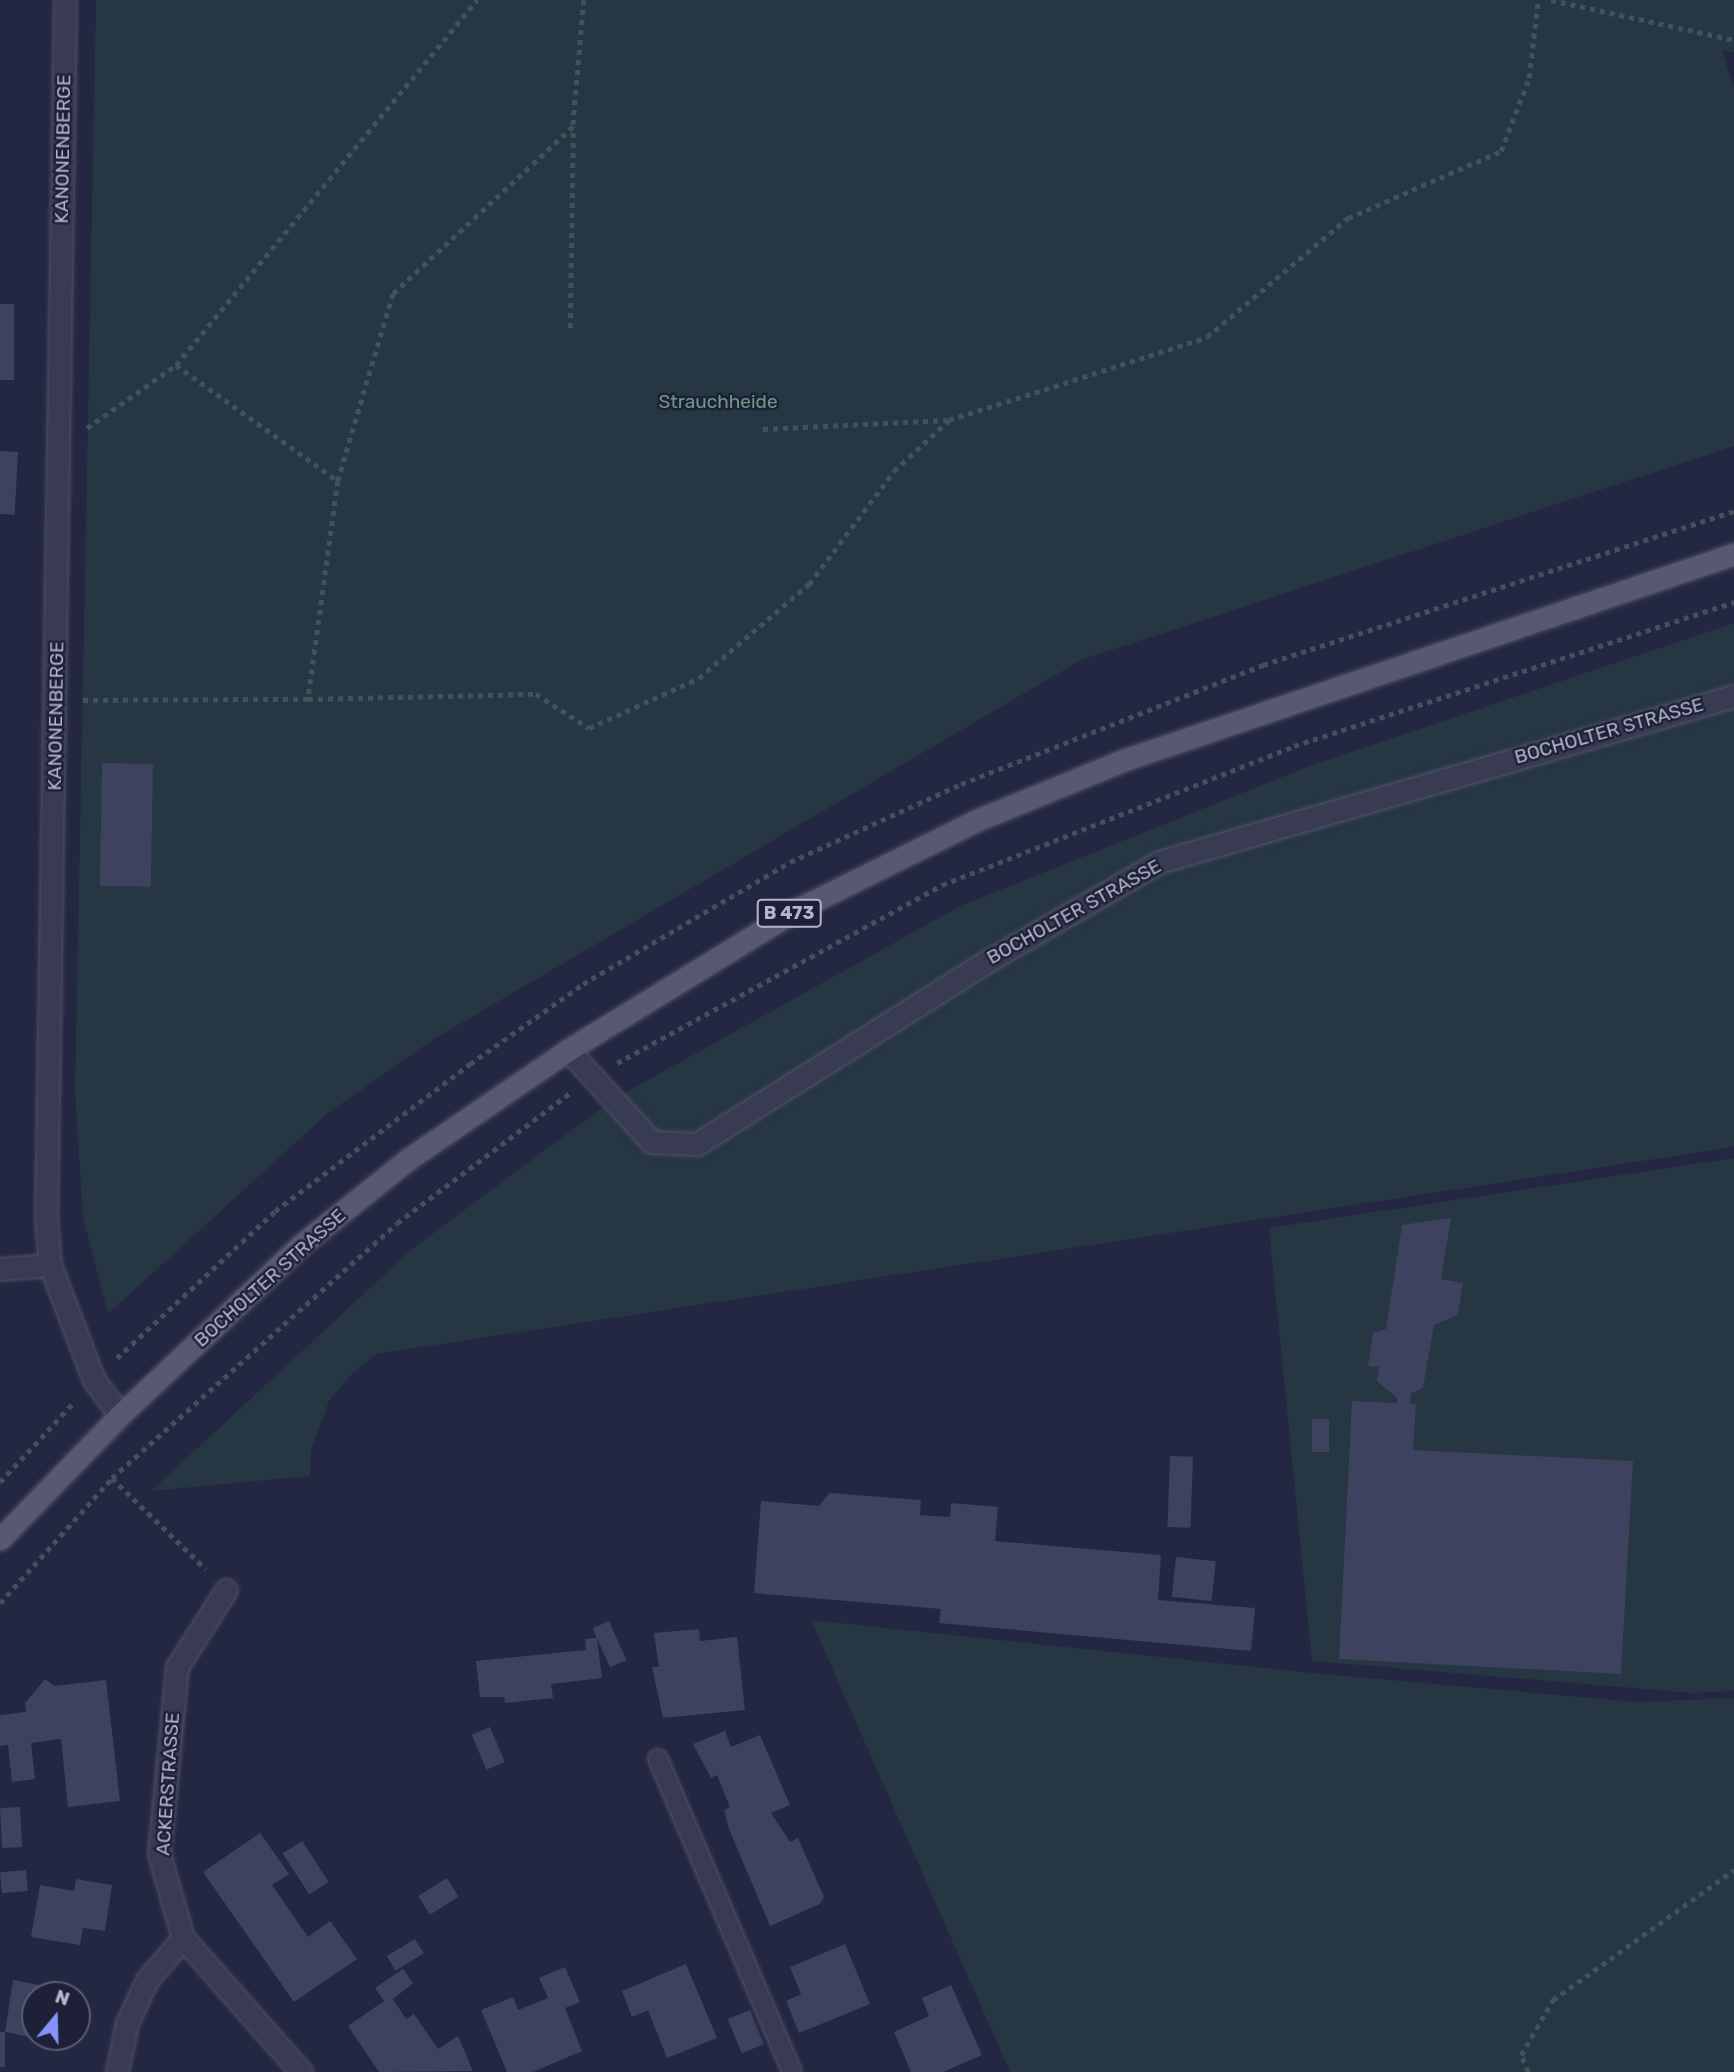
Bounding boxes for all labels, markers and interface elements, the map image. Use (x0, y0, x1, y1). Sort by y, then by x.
street label: KANONENBERGE (50, 74, 76, 224)
park label: Strauchheide (658, 391, 778, 413)
street label: KANONENBERGE (43, 641, 69, 791)
street label: BOCHOLTER STRASSE (1512, 693, 1706, 769)
street label: BOCHOLTER STRASSE (983, 855, 1165, 969)
road number: B 473 (756, 898, 822, 928)
street label: BOCHOLTER STRASSE (190, 1204, 350, 1352)
street label: ACKERSTRASSE (152, 1712, 184, 1856)
north arrow (21, 1981, 91, 2051)
text: N (52, 1984, 73, 2011)

